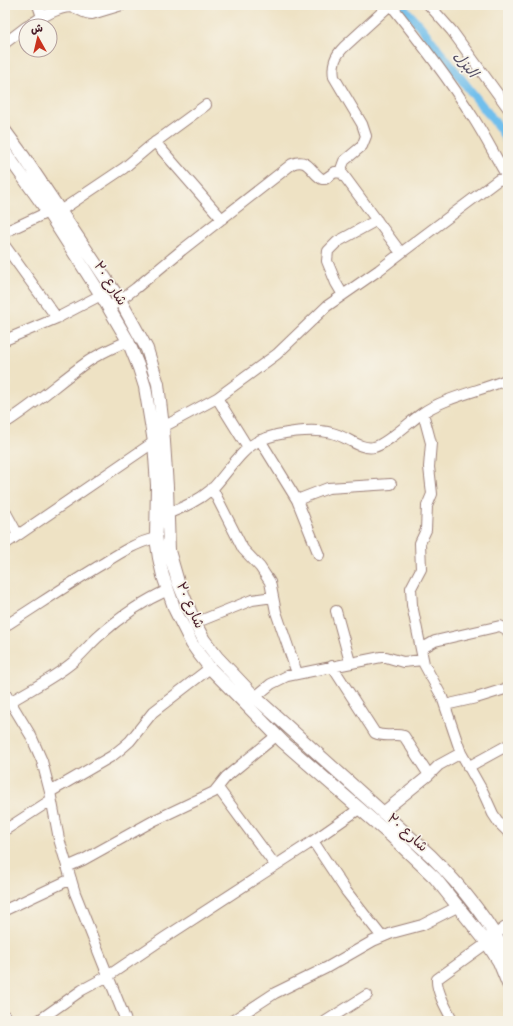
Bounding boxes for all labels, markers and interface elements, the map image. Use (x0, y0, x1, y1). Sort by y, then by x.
north arrow (18, 18, 58, 58)
text: ش (30, 20, 44, 37)
water label: البزل (449, 47, 484, 83)
street label: شارع ٣٠ (90, 257, 132, 309)
street label: شارع ٣٠ (172, 579, 209, 631)
street label: شارع ٣٠ (383, 809, 432, 856)

